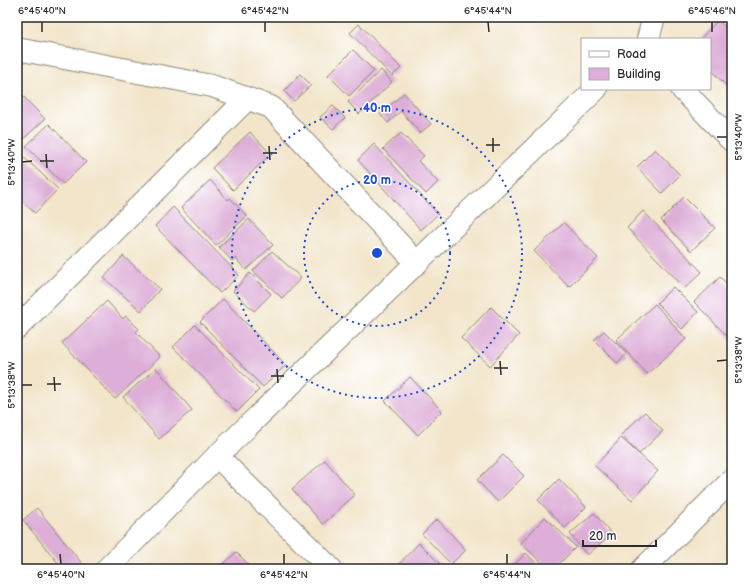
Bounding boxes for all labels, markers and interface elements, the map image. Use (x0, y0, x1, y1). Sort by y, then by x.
text: 6°45'40"N (18, 5, 66, 17)
text: 6°45'42"N (241, 5, 289, 17)
text: 6°45'44"N (464, 5, 512, 17)
text: 6°45'46"N (688, 5, 736, 17)
legend (581, 38, 711, 90)
text: Road (617, 47, 646, 62)
text: Building (617, 67, 661, 82)
text: 40 m (363, 101, 391, 116)
text: 5°13'40"W (733, 113, 745, 161)
text: 5°13'40"W (6, 138, 18, 186)
text: 20 m (363, 173, 391, 188)
centre of rings (370, 246, 384, 260)
text: 5°13'38"W (733, 336, 745, 384)
text: 5°13'38"W (6, 361, 18, 409)
scale bar (583, 522, 656, 548)
text: 20 m (589, 529, 616, 544)
text: 6°45'40"N (37, 569, 85, 581)
text: 6°45'42"N (260, 569, 308, 581)
text: 6°45'44"N (483, 569, 531, 581)

